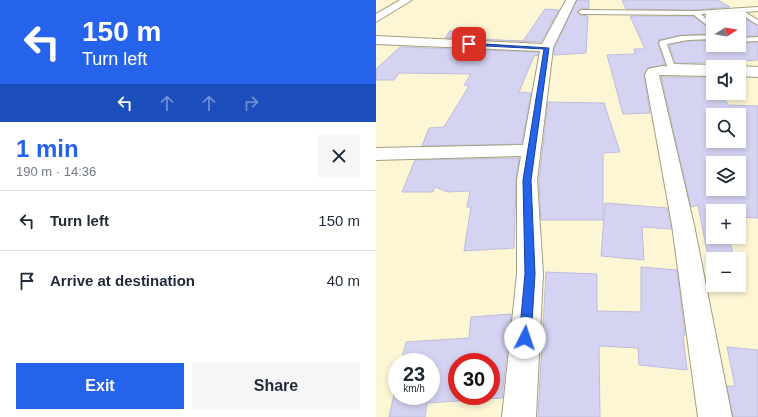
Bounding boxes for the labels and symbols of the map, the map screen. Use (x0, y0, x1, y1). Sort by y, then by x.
north arrow (706, 12, 746, 52)
pin (452, 27, 486, 61)
position arrow (504, 317, 546, 359)
speed limit sign: 30 (448, 353, 500, 405)

